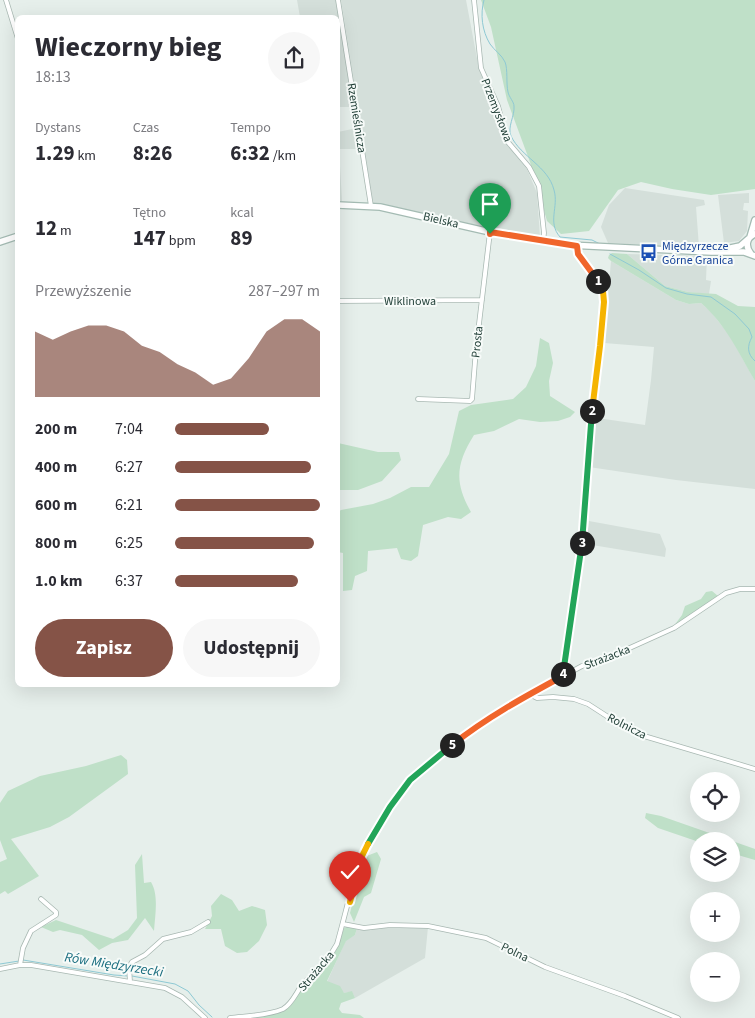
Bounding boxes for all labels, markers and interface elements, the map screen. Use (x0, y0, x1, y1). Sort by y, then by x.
text: Wieczorny bieg (35, 27, 222, 67)
button: share (268, 32, 320, 84)
text: 18:13 (35, 66, 71, 88)
street label: Przemysłowa (477, 76, 516, 145)
street label: Rzemieślnicza (343, 82, 370, 154)
text: Dystans (35, 118, 81, 138)
text: Czas (133, 118, 159, 138)
text: Tempo (230, 118, 271, 138)
text: 1.29 (35, 138, 75, 168)
text: 8:26 (133, 138, 172, 168)
text: 6:32 (230, 138, 270, 168)
text: km (75, 146, 96, 166)
text: /km (270, 146, 296, 166)
pin (469, 183, 511, 234)
icon: arrive (476, 190, 504, 218)
text: Tętno (133, 203, 166, 223)
text: kcal (230, 203, 254, 223)
street label: Bielska (421, 208, 460, 233)
text: 12 (35, 213, 57, 243)
text: m (57, 221, 72, 241)
text: 147 (133, 223, 166, 253)
text: 89 (230, 223, 253, 253)
text: bpm (166, 231, 196, 251)
place label: Międzyrzecze Górne Granica (662, 238, 733, 269)
bus stop icon: Międzyrzecze Górne Granica (638, 243, 658, 263)
pin: 1 (586, 268, 610, 294)
text: 1 (595, 271, 602, 291)
text: Przewyższenie (35, 280, 132, 302)
text: 287–297 m (248, 280, 320, 302)
street label: Wiklinowa (384, 293, 436, 310)
street label: Prosta (467, 325, 488, 359)
pin: 2 (580, 398, 604, 424)
text: 2 (589, 401, 596, 421)
text: 200 m (35, 418, 77, 440)
text: 7:04 (115, 418, 143, 440)
text: 400 m (35, 456, 77, 478)
text: 6:27 (115, 456, 143, 478)
text: 600 m (35, 494, 77, 516)
text: 6:21 (115, 494, 143, 516)
pin: 3 (570, 530, 594, 556)
text: 800 m (35, 532, 77, 554)
text: 6:25 (115, 532, 143, 554)
text: 3 (579, 533, 586, 553)
text: 1.0 km (35, 570, 82, 592)
text: 6:37 (115, 570, 143, 592)
button: Zapisz (35, 619, 173, 677)
button: Udostępnij (183, 619, 320, 677)
street label: Strażacka (582, 641, 633, 674)
pin: 4 (550, 662, 576, 686)
text: 4 (560, 664, 567, 684)
street label: Rolnicza (604, 709, 649, 744)
pin: 5 (440, 732, 464, 758)
text: 5 (449, 735, 456, 755)
map controls (690, 772, 740, 1002)
button: locate (690, 772, 740, 822)
button: layers (690, 832, 740, 882)
pin (329, 851, 371, 902)
icon: check (336, 858, 364, 886)
button: + (690, 892, 740, 942)
street label: Polna (498, 939, 531, 966)
water label: Rów Międzyrzecki (63, 947, 165, 983)
street label: Strażacka (294, 947, 338, 995)
button: − (690, 952, 740, 1002)

